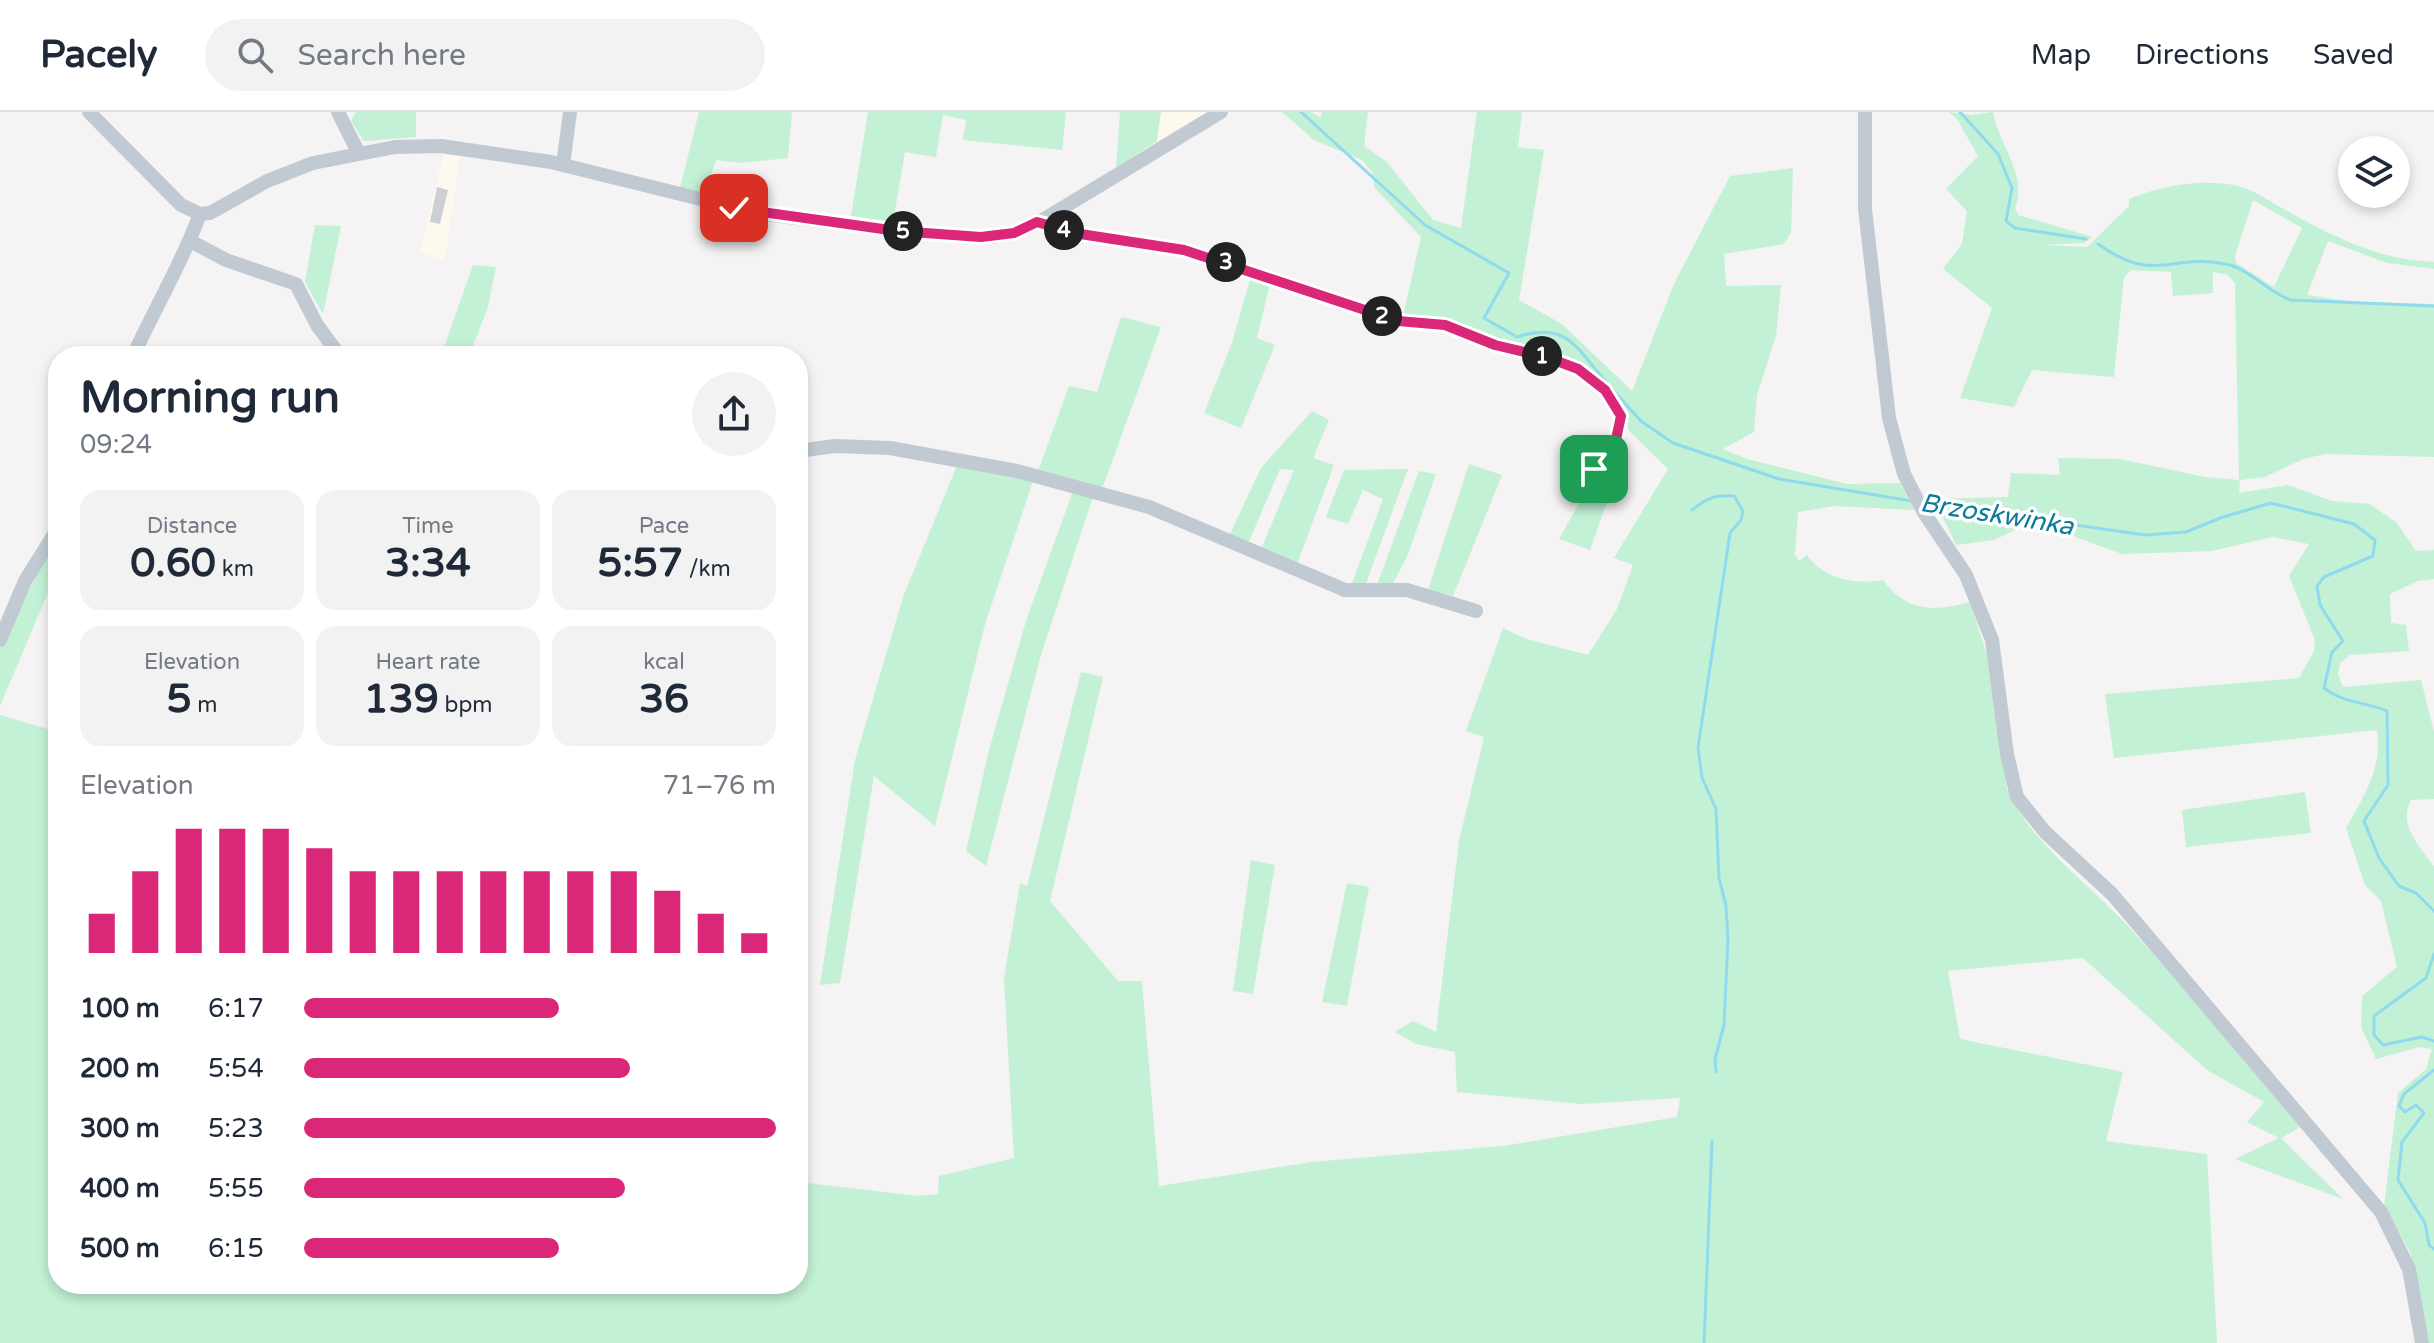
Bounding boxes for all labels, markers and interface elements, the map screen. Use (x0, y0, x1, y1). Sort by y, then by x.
search box (205, 19, 765, 91)
text: Pacely (40, 32, 157, 78)
icon: search (233, 33, 277, 77)
text: Search here (297, 37, 466, 74)
text: Map (2031, 38, 2091, 72)
text: Directions (2135, 38, 2269, 72)
text: Saved (2313, 38, 2394, 72)
map controls (2338, 136, 2410, 208)
button: layers (2338, 136, 2410, 208)
pin (700, 174, 768, 242)
icon: check (712, 186, 756, 230)
pin: 4 (1044, 210, 1084, 250)
pin: 5 (883, 211, 923, 251)
text: 4 (1057, 217, 1071, 243)
text: 5 (896, 218, 910, 244)
pin: 3 (1206, 242, 1246, 282)
text: 3 (1219, 249, 1233, 275)
pin: 2 (1362, 296, 1402, 336)
text: 2 (1375, 303, 1389, 329)
pin: 1 (1522, 336, 1562, 376)
text: 1 (1535, 343, 1549, 369)
text: Morning run (80, 372, 340, 425)
button: share (692, 372, 776, 456)
text: 09:24 (80, 429, 152, 460)
pin (1560, 435, 1628, 503)
icon: arrive (1572, 447, 1616, 491)
water label: Brzoskwinka (1918, 487, 2077, 542)
text: Distance (147, 513, 237, 539)
text: Time (402, 513, 454, 539)
text: Pace (639, 513, 689, 539)
text: 0.60 (130, 539, 216, 587)
text: 3:34 (385, 539, 471, 587)
text: 5:57 (597, 539, 683, 587)
text: km (216, 556, 254, 582)
text: /km (683, 556, 731, 582)
text: Elevation (144, 649, 240, 675)
text: Heart rate (376, 649, 480, 675)
text: kcal (643, 649, 685, 675)
text: 5 (166, 675, 192, 723)
text: 139 (363, 675, 439, 723)
text: 36 (639, 675, 689, 723)
text: m (192, 692, 218, 718)
text: bpm (439, 692, 493, 718)
text: Elevation (80, 770, 194, 801)
text: 71–76 m (663, 770, 776, 801)
text: 100 m (80, 993, 160, 1024)
text: 6:17 (208, 993, 264, 1024)
text: 200 m (80, 1053, 160, 1084)
text: 5:54 (208, 1053, 264, 1084)
text: 300 m (80, 1113, 160, 1144)
text: 5:23 (208, 1113, 264, 1144)
text: 400 m (80, 1173, 160, 1204)
text: 5:55 (208, 1173, 264, 1204)
text: 500 m (80, 1233, 160, 1264)
text: 6:15 (208, 1233, 264, 1264)

